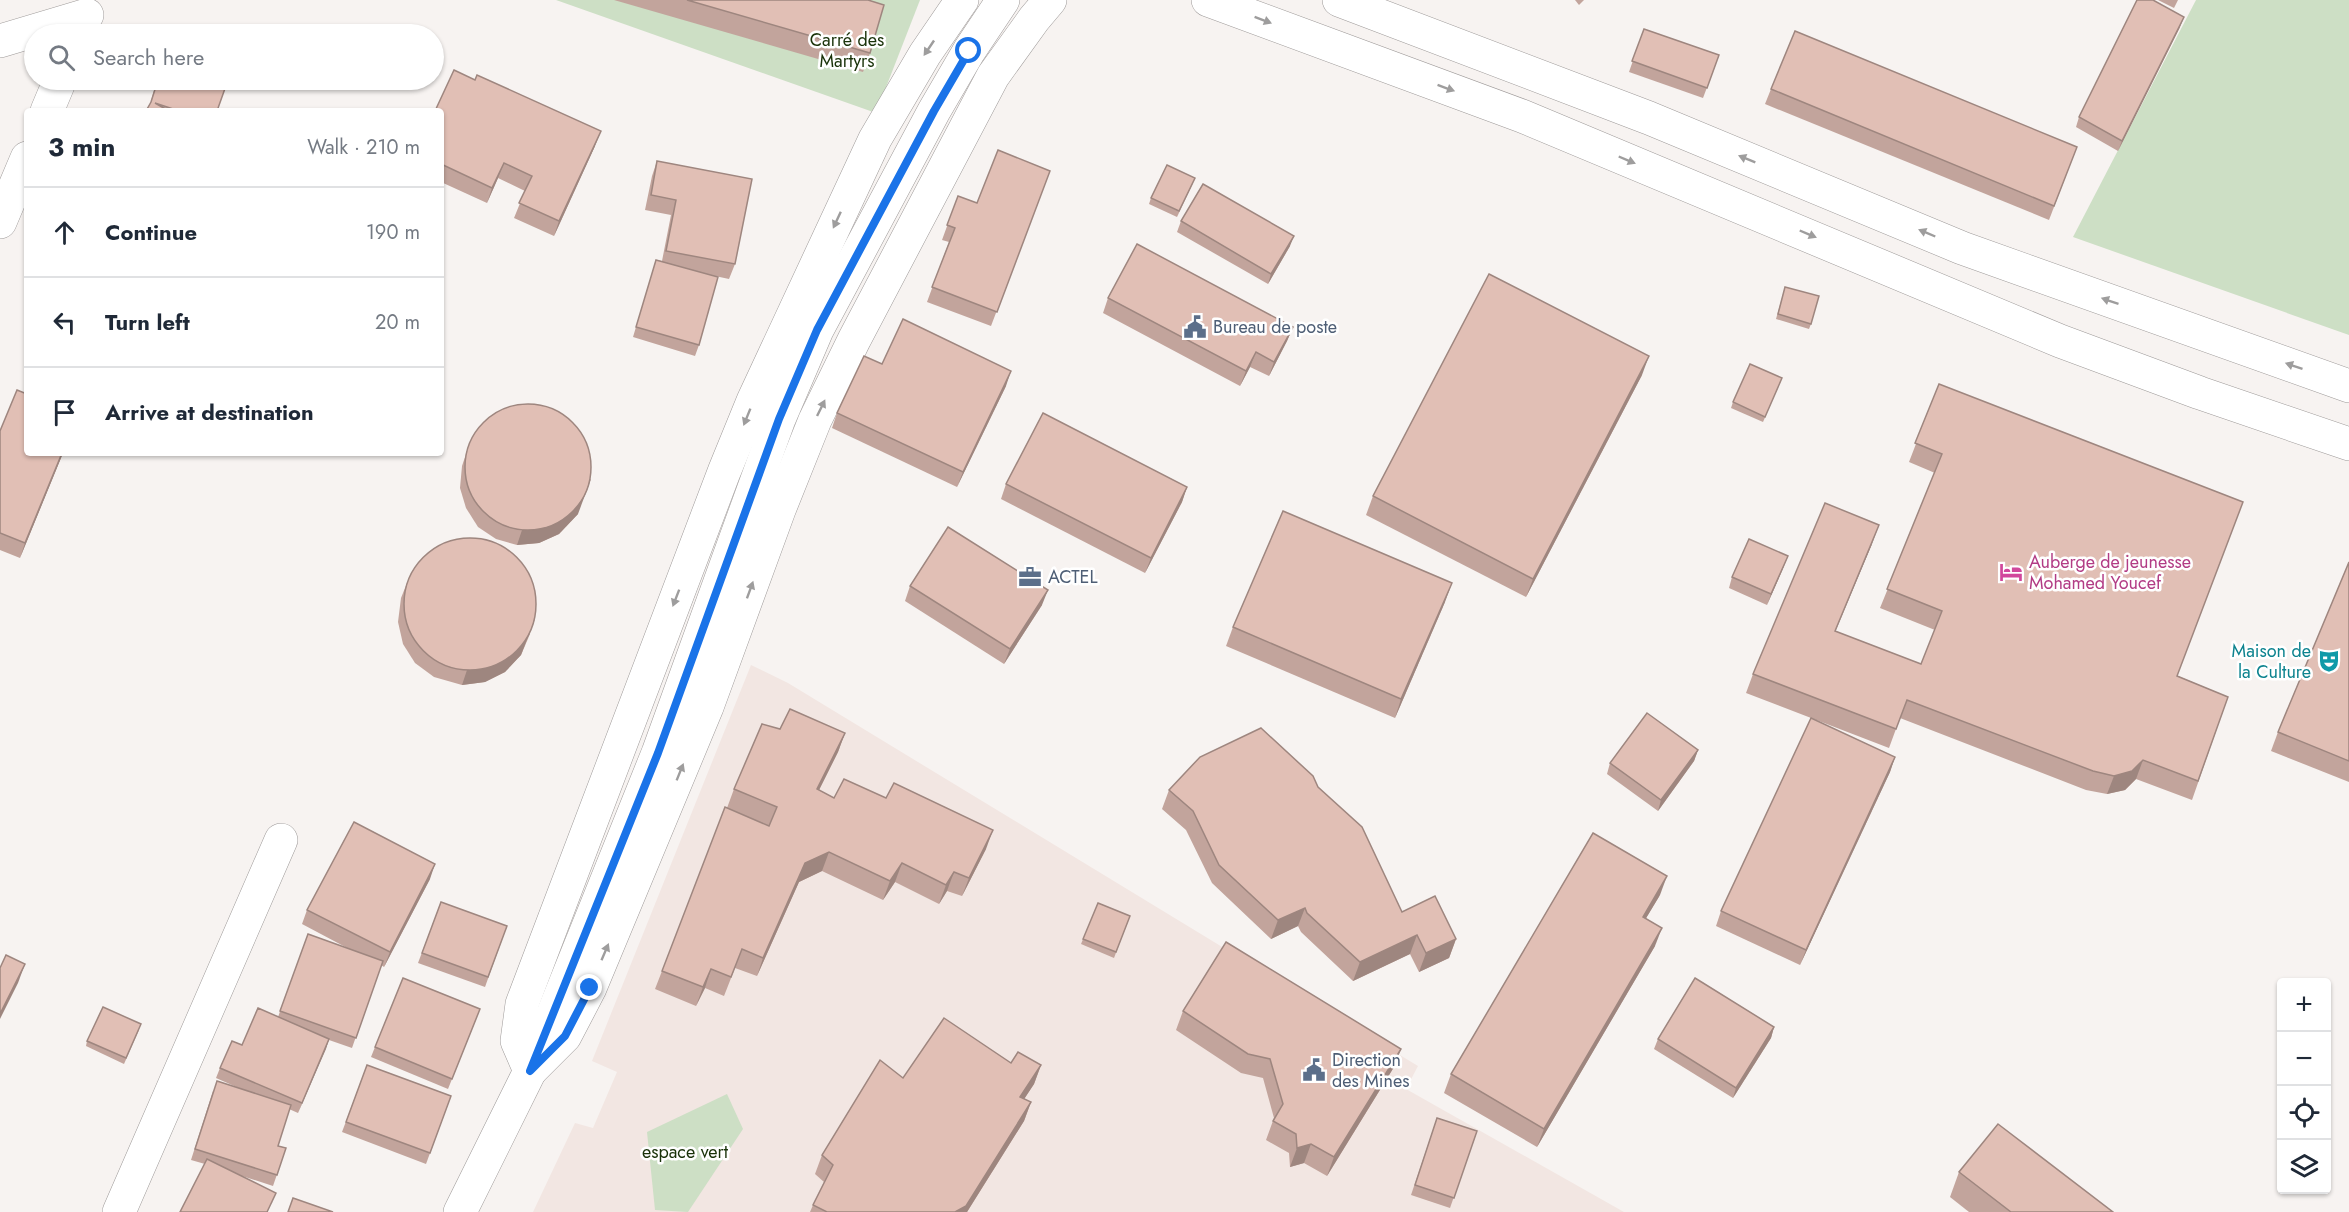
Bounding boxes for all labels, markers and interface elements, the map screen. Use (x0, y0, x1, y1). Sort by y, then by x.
one-way arrow (1255, 15, 1273, 25)
search box (24, 24, 444, 90)
park label: Carré des Martyrs (810, 27, 884, 74)
route start (955, 37, 981, 63)
one-way arrow (923, 40, 935, 56)
icon: search (45, 41, 78, 74)
text: Search here (93, 41, 204, 73)
one-way arrow (1437, 83, 1455, 93)
text: 3 min (48, 128, 115, 166)
text: Walk · 210 m (307, 133, 420, 162)
one-way arrow (1738, 154, 1756, 163)
one-way arrow (1619, 155, 1636, 164)
one-way arrow (833, 212, 842, 229)
icon: ahead (48, 216, 81, 249)
text: Continue (105, 216, 197, 248)
text: 190 m (366, 218, 420, 247)
one-way arrow (1918, 228, 1936, 238)
one-way arrow (1799, 229, 1817, 239)
one-way arrow (2101, 296, 2119, 306)
icon: left (48, 306, 81, 339)
text: Turn left (105, 306, 190, 338)
text: 20 m (375, 308, 420, 337)
public building icon: Bureau de poste (1182, 314, 1208, 340)
place label: Bureau de poste (1213, 314, 1337, 340)
one-way arrow (2285, 361, 2303, 371)
icon: arrive (48, 396, 81, 429)
text: Arrive at destination (105, 396, 314, 428)
one-way arrow (817, 400, 826, 417)
one-way arrow (742, 408, 752, 426)
place label: Auberge de jeunesse Mohamed Youcef (2029, 549, 2191, 596)
hotel icon: Auberge de jeunesse Mohamed Youcef (1998, 559, 2024, 585)
office icon: ACTEL (1017, 564, 1043, 590)
place label: ACTEL (1048, 564, 1098, 590)
one-way arrow (745, 580, 755, 598)
one-way arrow (671, 589, 680, 607)
place label: Maison de la Culture (2232, 638, 2311, 685)
theatre icon: Maison de la Culture (2316, 648, 2342, 674)
one-way arrow (675, 762, 685, 780)
one-way arrow (601, 943, 610, 960)
route end (576, 974, 602, 1000)
map controls (2277, 978, 2331, 1194)
button: + (2277, 978, 2331, 1032)
button: − (2277, 1032, 2331, 1086)
place label: Direction des Mines (1332, 1047, 1409, 1094)
public building icon: Direction des Mines (1301, 1057, 1327, 1083)
button: locate (2277, 1086, 2331, 1140)
park label: espace vert (642, 1139, 729, 1165)
button: layers (2277, 1140, 2331, 1194)

